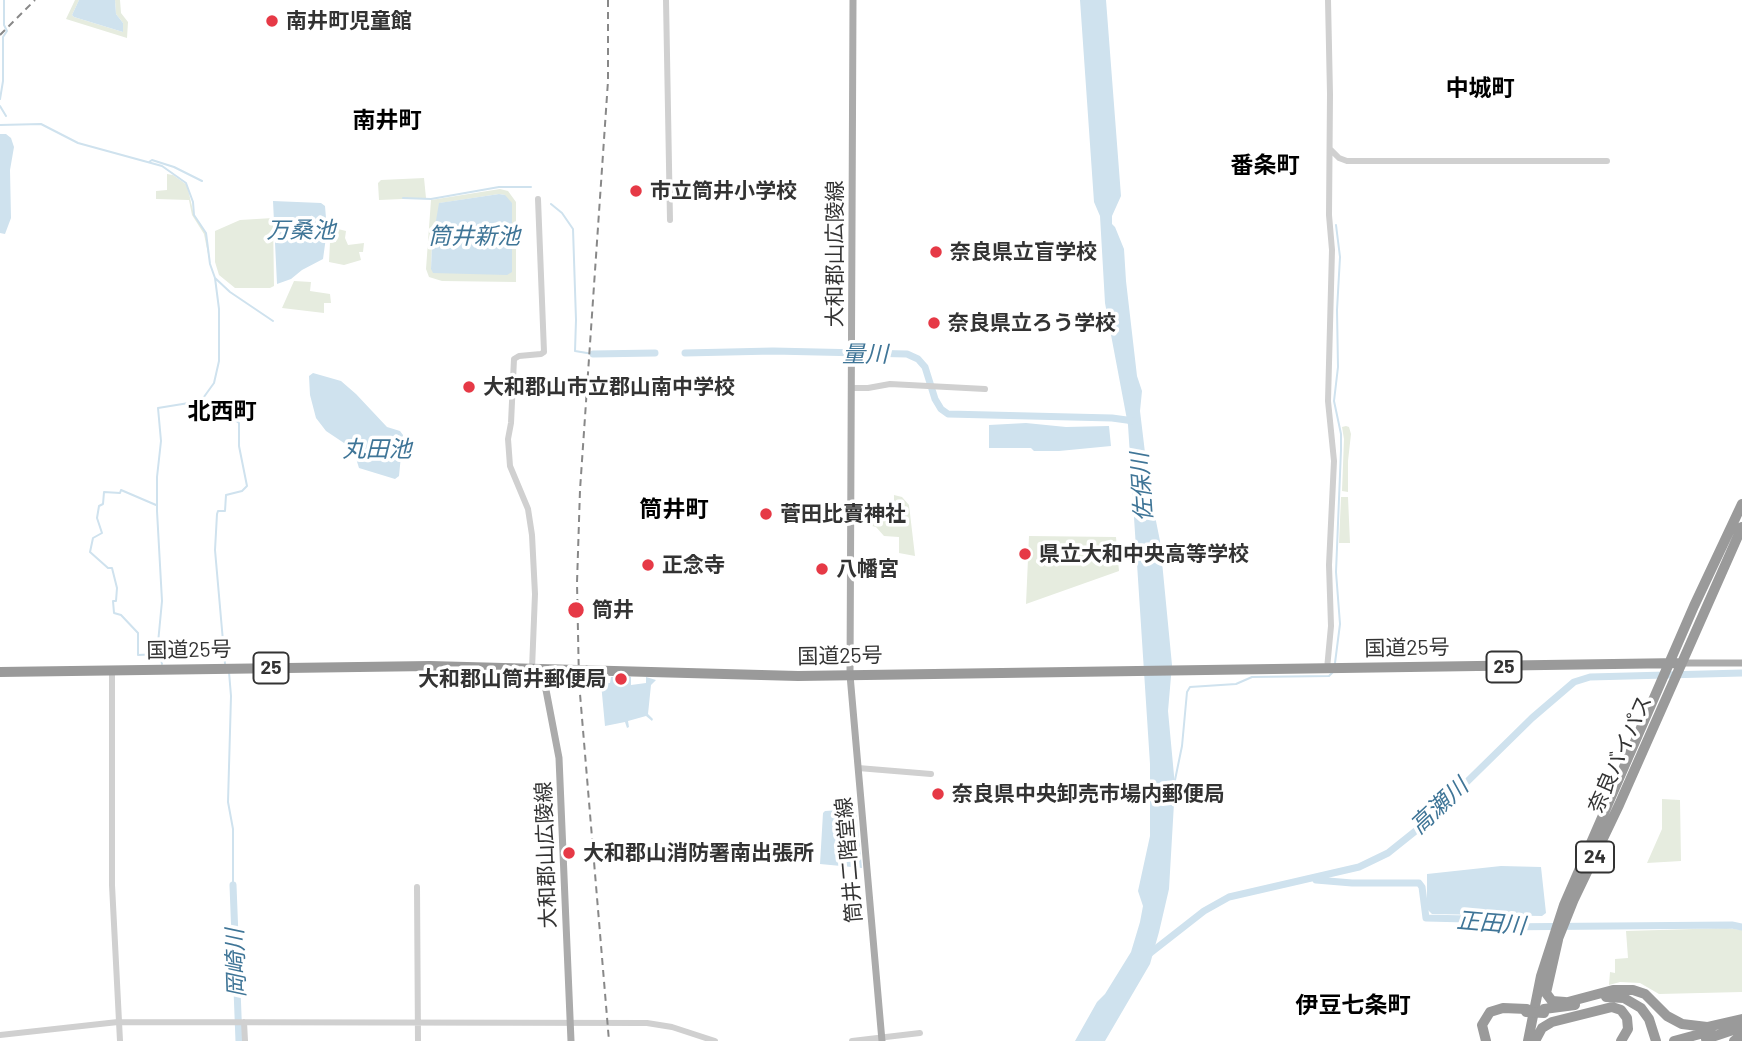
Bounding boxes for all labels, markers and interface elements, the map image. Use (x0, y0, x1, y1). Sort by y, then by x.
place label: 南井町児童館 (286, 8, 412, 34)
marker: 南井町児童館 (264, 13, 280, 29)
district label: 中城町 (1446, 74, 1514, 102)
district label: 南井町 (353, 106, 421, 134)
district label: 番条町 (1231, 151, 1299, 179)
place label: 市立筒井小学校 (650, 178, 797, 204)
street label: 大和郡山広陵線 (822, 181, 848, 327)
marker: 市立筒井小学校 (628, 183, 644, 199)
water label: 万桑池 (267, 216, 335, 244)
water label: 筒井新池 (428, 222, 520, 250)
place label: 奈良県立盲学校 (950, 239, 1097, 265)
marker: 奈良県立盲学校 (928, 244, 944, 260)
place label: 奈良県立ろう学校 (948, 310, 1116, 336)
marker: 奈良県立ろう学校 (926, 315, 942, 331)
water label: 量川 (842, 340, 888, 368)
place label: 大和郡山市立郡山南中学校 (483, 374, 735, 400)
marker: 大和郡山市立郡山南中学校 (461, 379, 477, 395)
district label: 北西町 (188, 397, 256, 425)
water label: 丸田池 (343, 435, 411, 463)
water label: 佐保川 (1126, 452, 1158, 522)
district label: 筒井町 (640, 495, 708, 523)
place label: 菅田比賣神社 (780, 501, 906, 527)
marker: 菅田比賣神社 (758, 506, 774, 522)
place label: 県立大和中央高等学校 (1039, 541, 1249, 567)
marker: 県立大和中央高等学校 (1017, 546, 1033, 562)
place label: 正念寺 (662, 552, 725, 578)
place label: 八幡宮 (836, 556, 899, 582)
marker: 正念寺 (640, 557, 656, 573)
marker: 八幡宮 (814, 561, 830, 577)
place label: 筒井 (592, 597, 634, 623)
marker: 筒井 (566, 600, 586, 620)
street label: 国道25号 (1364, 635, 1450, 661)
street label: 国道25号 (146, 637, 232, 663)
street label: 国道25号 (797, 643, 883, 669)
road number: 25 (254, 652, 288, 684)
road number: 25 (1486, 652, 1522, 682)
place label: 大和郡山筒井郵便局 (418, 666, 607, 692)
marker: 大和郡山筒井郵便局 (613, 671, 629, 687)
street label: 奈良バイパス (1583, 691, 1657, 817)
water label: 高瀬川 (1404, 772, 1474, 840)
street label: 大和郡山広陵線 (531, 781, 561, 929)
place label: 奈良県中央卸売市場内郵便局 (952, 781, 1225, 807)
marker: 奈良県中央卸売市場内郵便局 (930, 786, 946, 802)
street label: 筒井二階堂線 (831, 796, 867, 924)
place label: 大和郡山消防署南出張所 (583, 840, 814, 866)
road number: 24 (1576, 842, 1614, 872)
marker: 大和郡山消防署南出張所 (561, 845, 577, 861)
water label: 正田川 (1455, 906, 1527, 940)
water label: 岡崎川 (221, 928, 251, 998)
district label: 伊豆七条町 (1296, 991, 1410, 1019)

